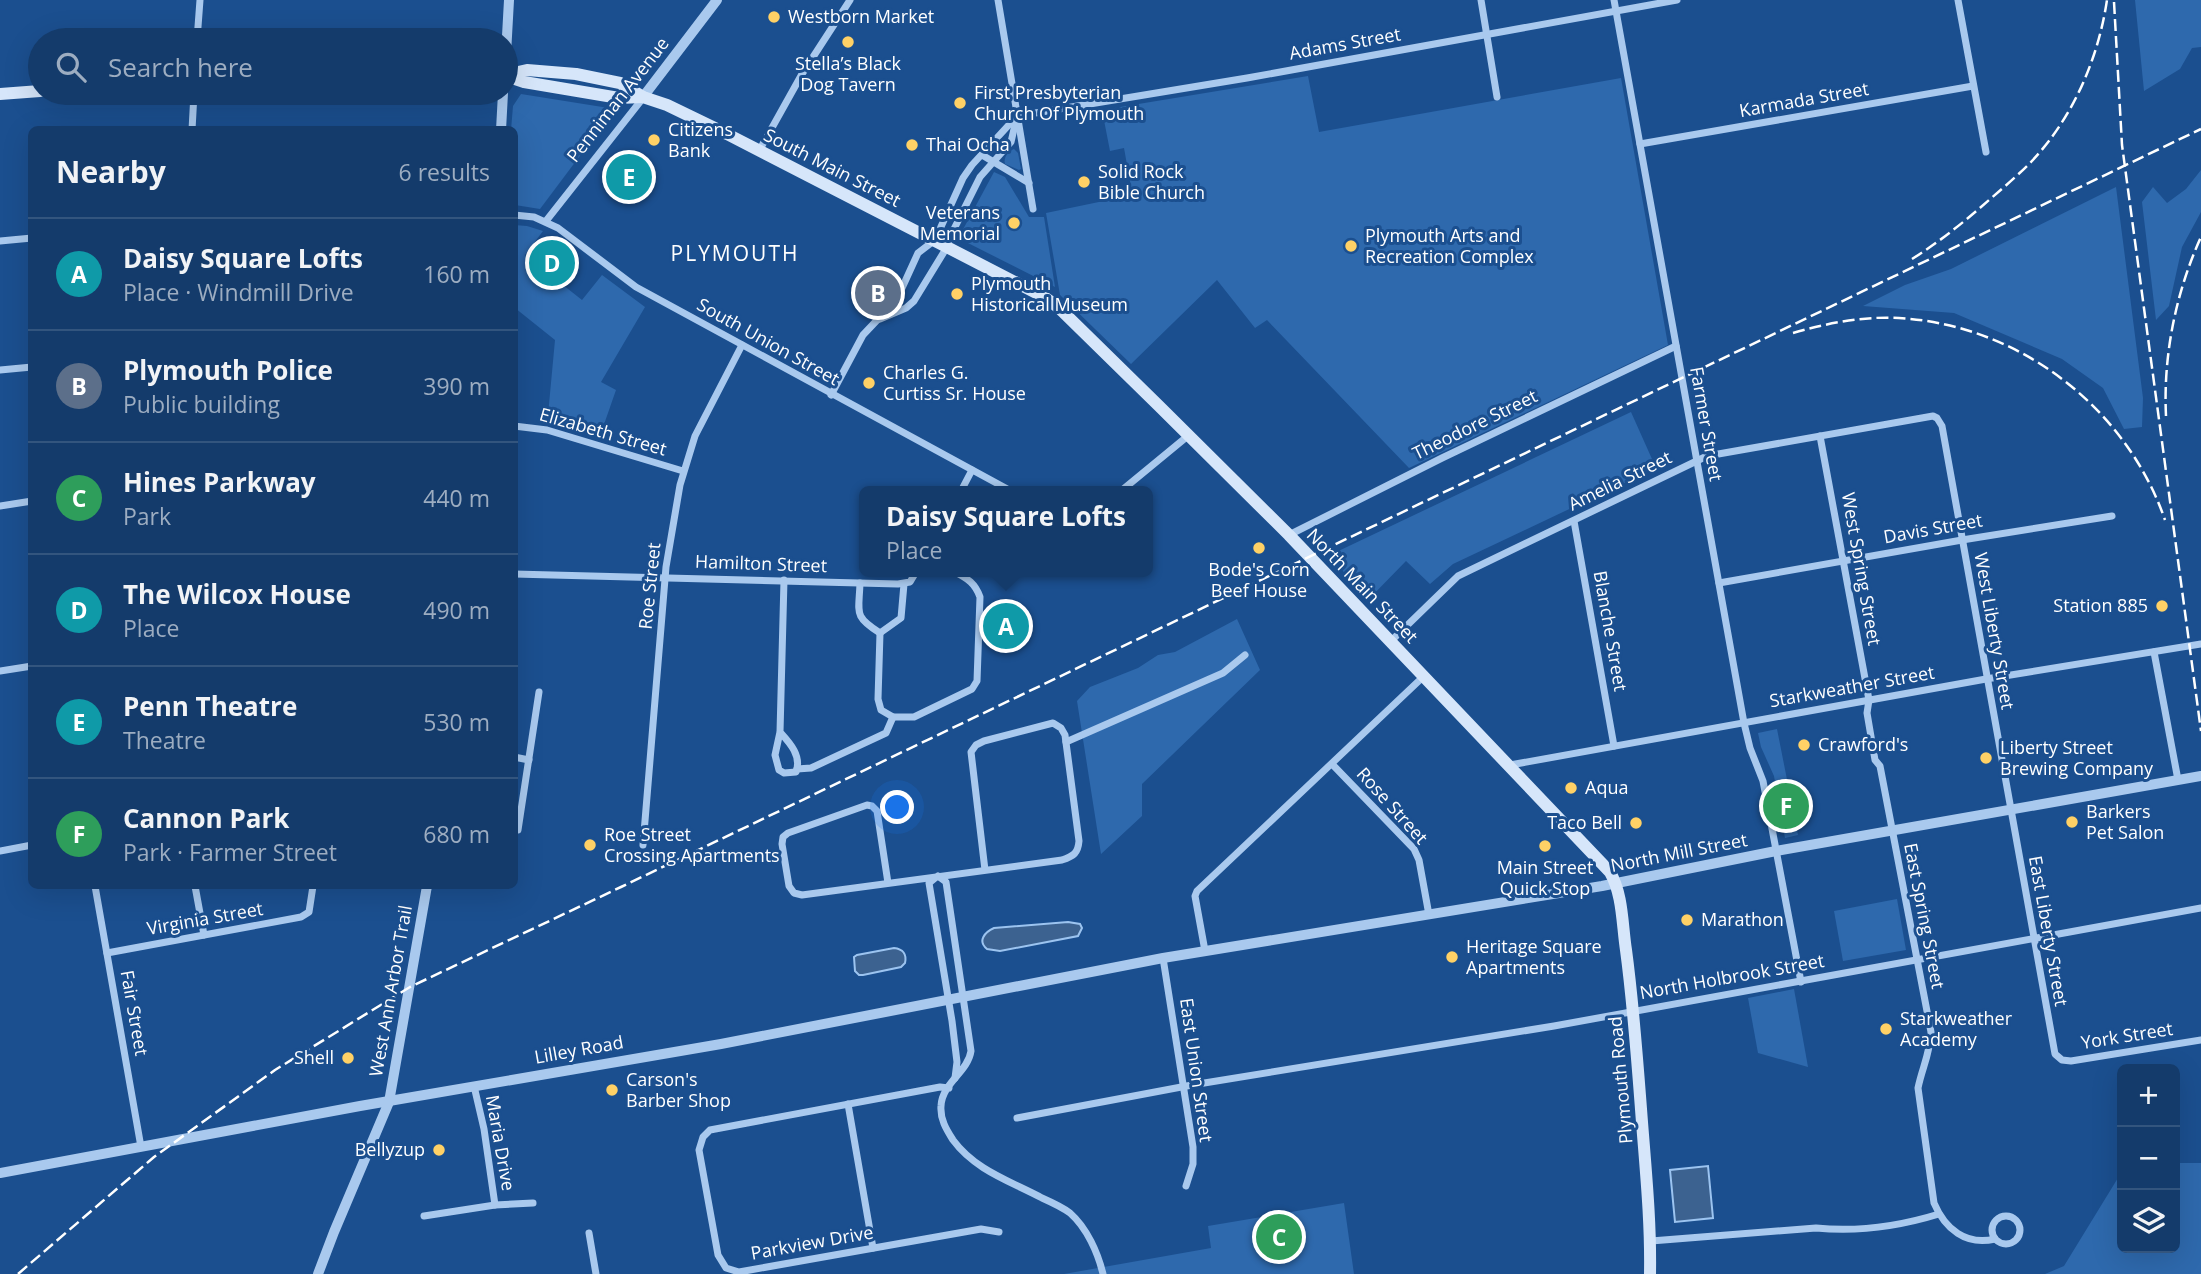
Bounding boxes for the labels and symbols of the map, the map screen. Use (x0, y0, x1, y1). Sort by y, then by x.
place label: Westborn Market (788, 4, 934, 28)
marker: Westborn Market (766, 9, 782, 25)
street label: Adams Street (1287, 21, 1402, 65)
street label: Penniman Avenue (561, 32, 674, 167)
marker: Stella’s Black Dog Tavern (840, 34, 856, 50)
place label: Stella’s Black Dog Tavern (795, 51, 902, 96)
street label: Karmada Street (1737, 76, 1870, 122)
place label: First Presbyterian Church Of Plymouth (974, 80, 1144, 125)
marker: First Presbyterian Church Of Plymouth (952, 95, 968, 111)
place label: Citizens Bank (668, 117, 733, 162)
street label: South Main Street (760, 122, 905, 212)
marker: Citizens Bank (646, 132, 662, 148)
place label: Thai Ocha (926, 132, 1010, 156)
marker: Thai Ocha (904, 137, 920, 153)
pin: E (606, 151, 652, 203)
place label: Solid Rock Bible Church (1098, 159, 1205, 204)
marker: Solid Rock Bible Church (1076, 174, 1092, 190)
place label: Veterans Memorial (920, 200, 1000, 245)
marker: Veterans Memorial (1006, 215, 1022, 231)
place label: Plymouth Arts and Recreation Complex (1365, 223, 1534, 268)
pin: D (529, 237, 575, 289)
marker: Plymouth Arts and Recreation Complex (1343, 238, 1359, 254)
district label: PLYMOUTH (671, 239, 799, 267)
pin: B (855, 267, 901, 319)
place label: Plymouth Historical Museum (971, 271, 1128, 316)
marker: Plymouth Historical Museum (949, 286, 965, 302)
street label: South Union Street (693, 292, 844, 390)
place label: Charles G. Curtiss Sr. House (883, 360, 1026, 405)
street label: Farmer Street (1685, 365, 1729, 483)
marker: Charles G. Curtiss Sr. House (861, 375, 877, 391)
street label: Theodore Street (1408, 383, 1541, 465)
street label: Elizabeth Street (537, 401, 670, 461)
street label: Amelia Street (1564, 445, 1675, 515)
street label: West Spring Street (1837, 490, 1887, 647)
street label: Davis Street (1881, 508, 1984, 549)
street label: North Main Street (1302, 523, 1424, 648)
marker: Bode's Corn Beef House (1251, 540, 1267, 556)
street label: Roe Street (633, 541, 665, 630)
street label: Hamilton Street (695, 549, 828, 577)
street label: West Liberty Street (1969, 550, 2021, 711)
place label: Bode's Corn Beef House (1208, 557, 1310, 602)
street label: Blanche Street (1589, 569, 1633, 693)
place label: Station 885 (2053, 593, 2148, 617)
marker: Station 885 (2154, 598, 2170, 614)
pin: A (983, 600, 1029, 652)
street label: Starkweather Street (1767, 660, 1936, 712)
place label: Crawford's (1818, 732, 1908, 756)
place label: Liberty Street Brewing Company (2000, 735, 2154, 780)
marker: Crawford's (1796, 737, 1812, 753)
marker: Liberty Street Brewing Company (1978, 750, 1994, 766)
street label: Rose Street (1352, 762, 1434, 849)
place label: Aqua (1585, 775, 1628, 799)
marker: Aqua (1563, 780, 1579, 796)
pin: F (1763, 780, 1809, 832)
your location (880, 790, 914, 824)
place label: Barkers Pet Salon (2086, 799, 2164, 844)
place label: Taco Bell (1547, 810, 1622, 834)
marker: Barkers Pet Salon (2064, 814, 2080, 830)
marker: Taco Bell (1628, 815, 1644, 831)
place label: Roe Street Crossing Apartments (604, 822, 780, 867)
street label: North Mill Street (1608, 827, 1749, 877)
marker: Roe Street Crossing Apartments (582, 837, 598, 853)
marker: Main Street Quick Stop (1537, 838, 1553, 854)
street label: East Spring Street (1899, 841, 1951, 991)
street label: East Liberty Street (2024, 854, 2074, 1008)
place label: Main Street Quick Stop (1497, 855, 1593, 900)
street label: Virginia Street (145, 896, 265, 940)
street label: West Ann Arbor Trail (363, 903, 417, 1078)
place label: Marathon (1701, 907, 1784, 931)
marker: Marathon (1679, 912, 1695, 928)
place label: Heritage Square Apartments (1466, 934, 1602, 979)
street label: North Holbrook Street (1638, 948, 1826, 1004)
marker: Heritage Square Apartments (1444, 949, 1460, 965)
street label: Fair Street (116, 968, 154, 1057)
street label: East Union Street (1175, 996, 1219, 1143)
place label: Starkweather Academy (1900, 1006, 2013, 1051)
street label: Plymouth Road (1602, 1015, 1638, 1145)
street label: York Street (2079, 1016, 2174, 1054)
marker: Starkweather Academy (1878, 1021, 1894, 1037)
street label: Lilley Road (533, 1029, 625, 1069)
place label: Shell (294, 1045, 334, 1069)
marker: Shell (340, 1050, 356, 1066)
place label: Carson's Barber Shop (626, 1067, 731, 1112)
marker: Carson's Barber Shop (604, 1082, 620, 1098)
street label: Maria Drive (481, 1093, 521, 1193)
place label: Bellyzup (355, 1137, 425, 1161)
marker: Bellyzup (431, 1142, 447, 1158)
pin: C (1256, 1211, 1302, 1263)
street label: Parkview Drive (749, 1219, 875, 1265)

